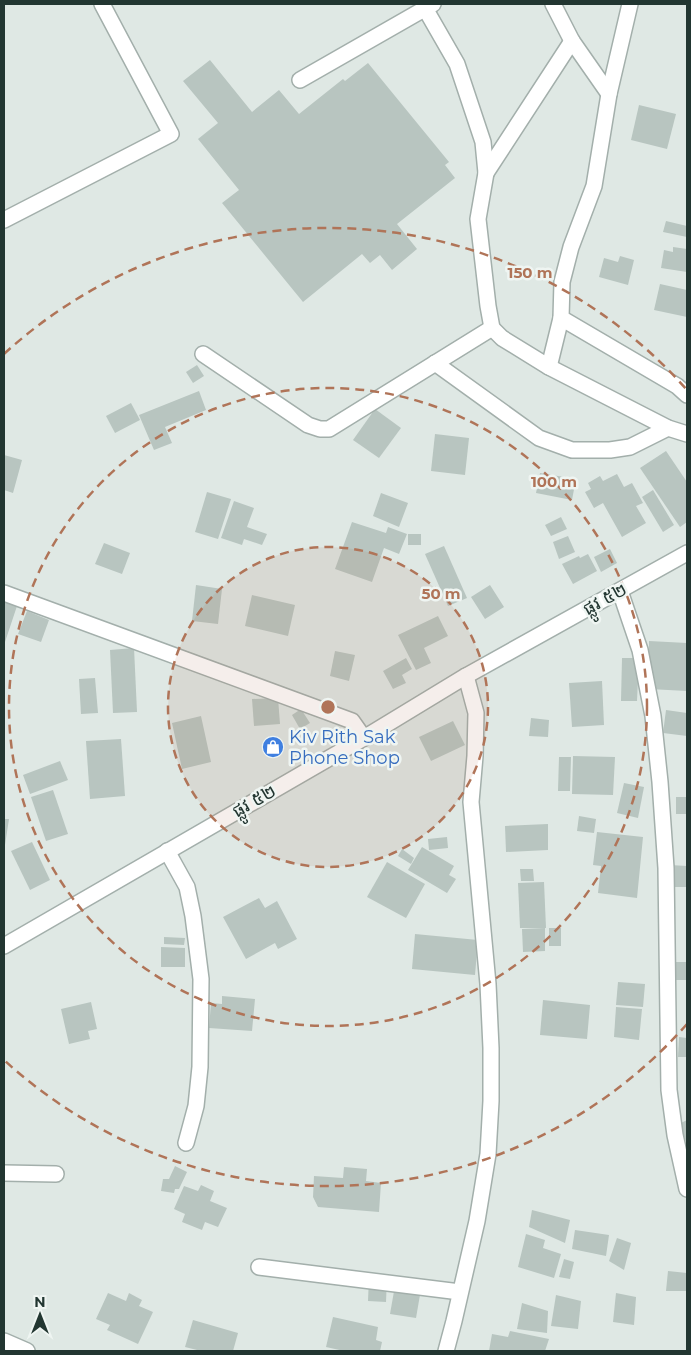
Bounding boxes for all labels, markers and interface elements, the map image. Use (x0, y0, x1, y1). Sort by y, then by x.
text: 150 m (508, 263, 552, 282)
text: 100 m (531, 472, 577, 491)
street label: ផ្លូវ ៥២ (579, 578, 633, 625)
text: 50 m (421, 584, 461, 603)
centre of rings (319, 698, 337, 716)
place label: Kiv Rith Sak Phone Shop (289, 726, 400, 769)
shop icon: Kiv Rith Sak Phone Shop (261, 735, 285, 759)
street label: ផ្លូវ ៥២ (228, 780, 283, 827)
north arrow (15, 1290, 65, 1340)
text: N (34, 1293, 46, 1311)

